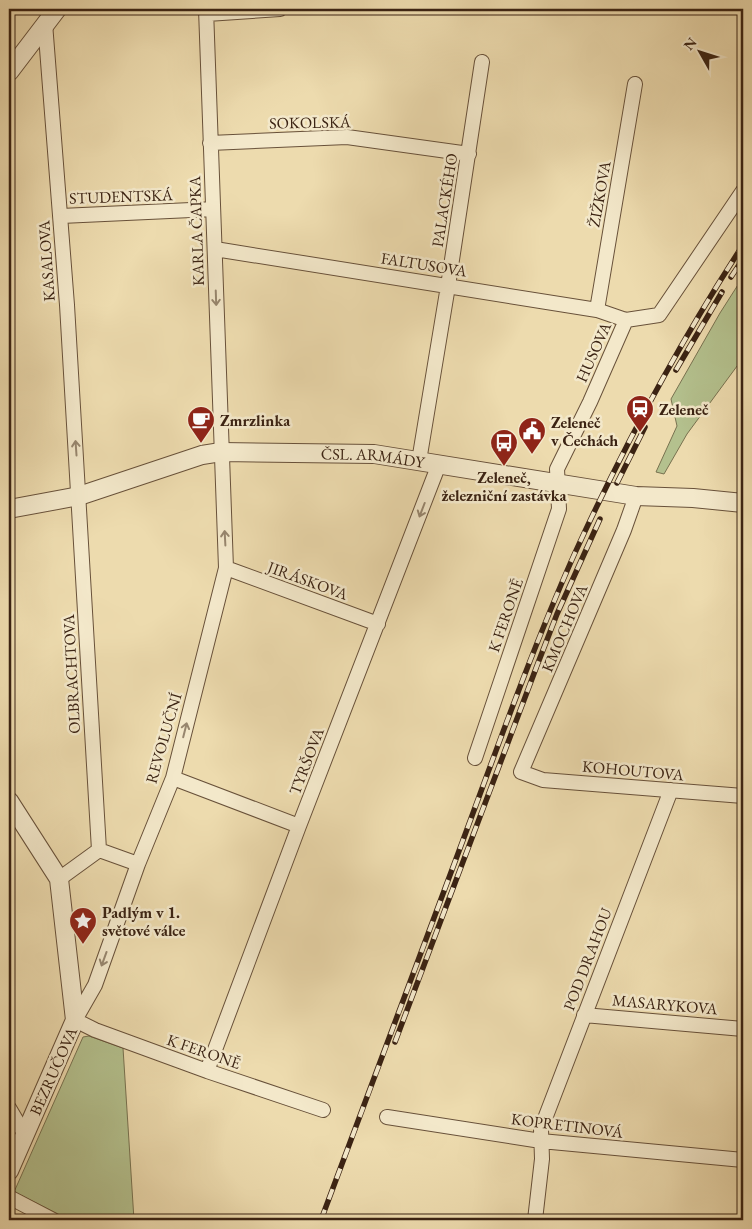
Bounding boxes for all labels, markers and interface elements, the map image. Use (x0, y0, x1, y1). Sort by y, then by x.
north arrow (674, 28, 724, 78)
text: N (679, 33, 701, 54)
street label: SOKOLSKÁ (269, 111, 352, 134)
street label: PALACKÉHO (427, 152, 462, 249)
street label: ŽIŽKOVA (583, 158, 616, 229)
street label: KARLA ČAPKA (184, 175, 209, 286)
street label: STUDENTSKÁ (69, 184, 174, 209)
street label: KASALOVA (33, 219, 60, 302)
street label: FALTUSOVA (379, 247, 469, 282)
one-way arrow (211, 289, 221, 305)
street label: HUSOVA (571, 318, 616, 386)
station icon: Zeleneč (625, 394, 655, 433)
place label: Zeleneč (659, 399, 709, 420)
cafe icon: Zmrzlinka (186, 405, 216, 444)
place label: Zmrzlinka (220, 410, 291, 431)
place label: Zeleneč v Čechách (551, 412, 618, 451)
public building icon: Zeleneč v Čechách (517, 416, 547, 455)
bus stop icon: Zeleneč, železniční zastávka (489, 428, 519, 467)
one-way arrow (71, 440, 80, 456)
street label: ČSL. ARMÁDY (321, 443, 427, 473)
place label: Zeleneč, železniční zastávka (441, 467, 568, 506)
one-way arrow (417, 502, 426, 517)
one-way arrow (220, 530, 230, 546)
street label: JIRÁSKOVA (263, 556, 352, 605)
street label: K FERONĚ (483, 576, 528, 655)
street label: KMOCHOVA (537, 580, 593, 675)
street label: OLBRACHTOVA (58, 613, 85, 734)
street label: REVOLUČNÍ (141, 690, 187, 786)
one-way arrow (181, 723, 190, 739)
street label: TYRŠOVA (284, 724, 329, 798)
street label: KOHOUTOVA (581, 756, 686, 785)
place label: Padlým v 1. světové válce (102, 902, 186, 941)
street label: POD DRAHOU (558, 905, 617, 1014)
place icon: Padlým v 1. světové válce (68, 906, 98, 945)
one-way arrow (99, 951, 108, 966)
street label: MASARYKOVA (611, 989, 719, 1020)
street label: BEZRUČOVA (25, 1023, 83, 1118)
street label: K FERONĚ (164, 1029, 243, 1074)
street label: KOPRETINOVÁ (510, 1108, 625, 1143)

